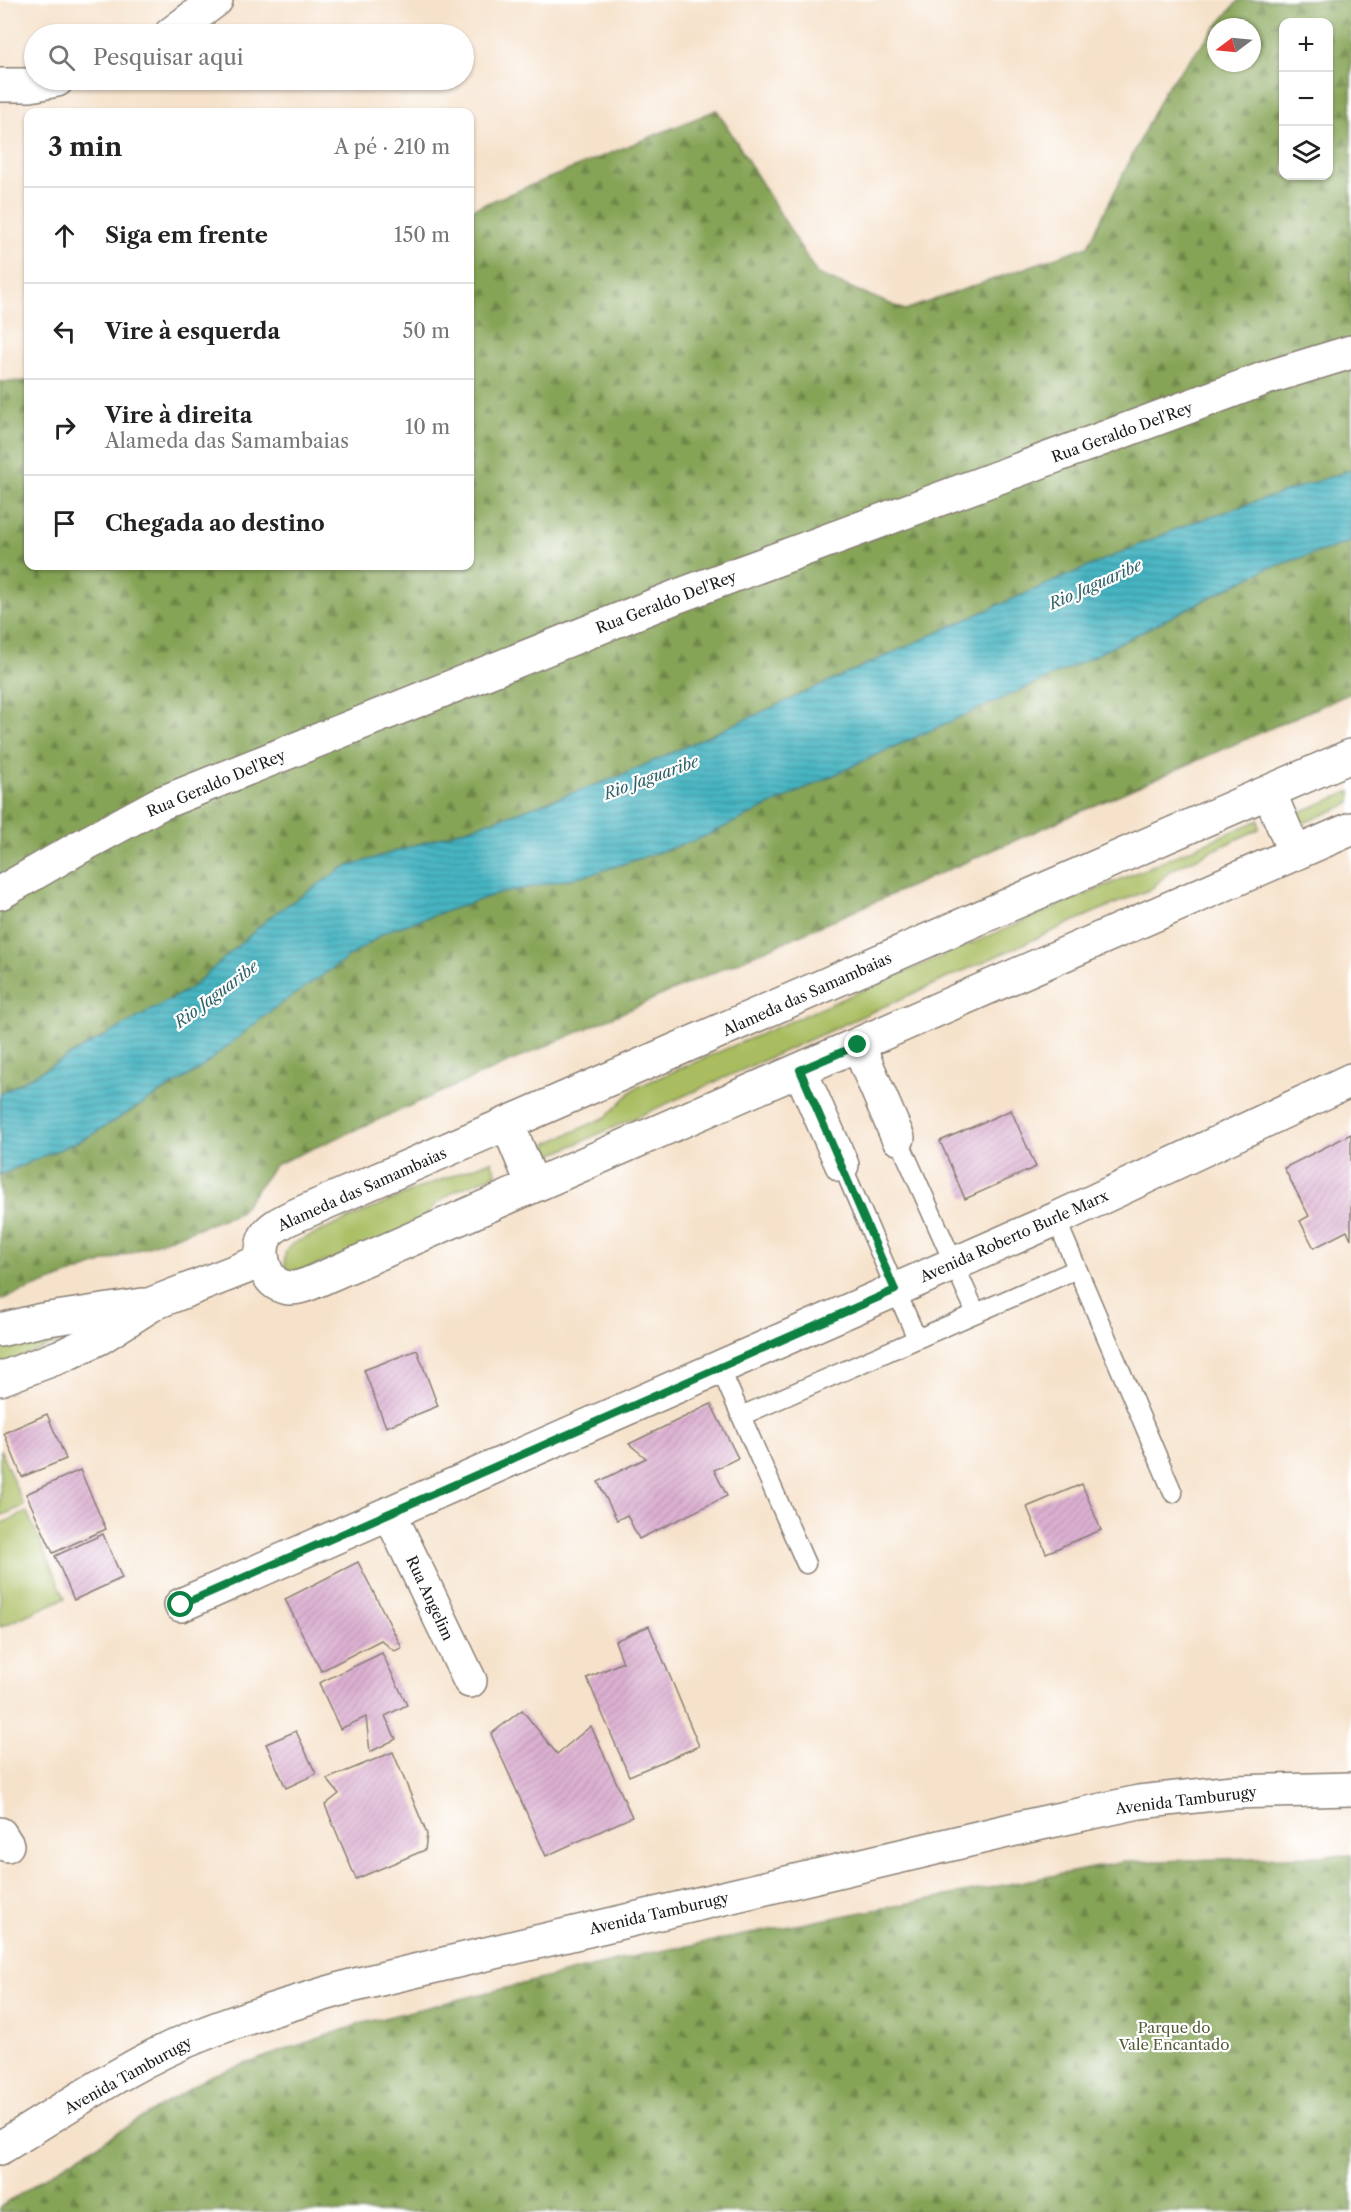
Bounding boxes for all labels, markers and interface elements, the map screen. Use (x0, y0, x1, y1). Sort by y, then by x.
north arrow (1207, 18, 1261, 72)
map controls (1279, 18, 1333, 180)
button: + (1279, 18, 1333, 72)
search box (24, 24, 474, 90)
icon: search (45, 41, 78, 74)
text: Pesquisar aqui (93, 44, 243, 71)
button: − (1279, 72, 1333, 126)
button: layers (1279, 126, 1333, 180)
text: 3 min (48, 131, 122, 163)
text: A pé · 210 m (334, 135, 450, 159)
icon: ahead (48, 219, 81, 252)
text: Siga em frente (105, 222, 268, 249)
text: 150 m (394, 223, 450, 247)
icon: left (48, 315, 81, 348)
text: Vire à esquerda (105, 318, 280, 345)
text: 50 m (403, 319, 450, 343)
street label: Rua Geraldo Del'Rey (1049, 397, 1196, 466)
text: Vire à direita (105, 402, 252, 429)
icon: right (48, 411, 81, 444)
text: 10 m (405, 415, 450, 439)
text: Alameda das Samambaias (105, 429, 349, 453)
icon: arrive (48, 507, 81, 540)
text: Chegada ao destino (105, 510, 325, 537)
water label: Rio Jaguaribe (1044, 554, 1146, 614)
street label: Rua Geraldo Del'Rey (593, 566, 740, 638)
street label: Rua Geraldo Del'Rey (144, 745, 289, 821)
water label: Rio Jaguaribe (599, 750, 702, 804)
street label: Alameda das Samambaias (719, 948, 894, 1040)
water label: Rio Jaguaribe (169, 955, 263, 1033)
route end (844, 1031, 870, 1057)
street label: Alameda das Samambaias (274, 1143, 449, 1235)
street label: Avenida Roberto Burle Marx (916, 1186, 1111, 1287)
street label: Rua Angelim (402, 1553, 458, 1643)
route start (167, 1591, 193, 1617)
street label: Avenida Tamburugy (1113, 1782, 1259, 1818)
street label: Avenida Tamburugy (586, 1888, 731, 1939)
park label: Parque do Vale Encantado (1118, 2018, 1229, 2054)
street label: Avenida Tamburugy (60, 2032, 195, 2118)

